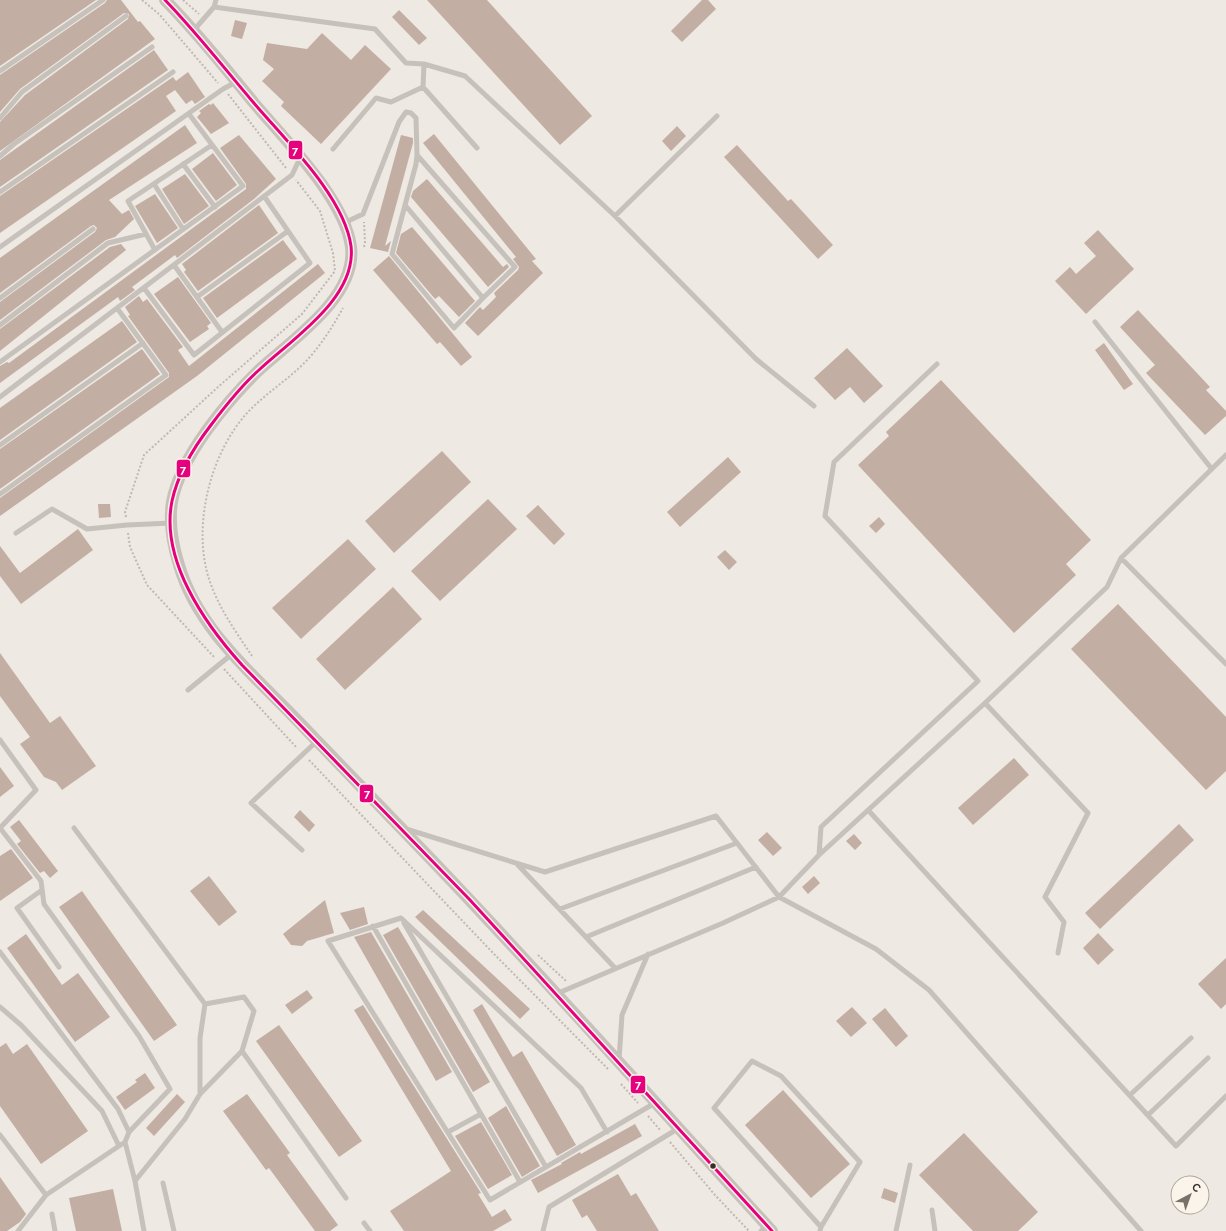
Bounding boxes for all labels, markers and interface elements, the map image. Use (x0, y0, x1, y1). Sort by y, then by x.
line badge: 7 (288, 140, 303, 160)
text: 7 (292, 144, 299, 157)
line badge: 7 (176, 459, 191, 478)
text: 7 (180, 463, 187, 476)
line badge: 7 (359, 784, 374, 803)
text: 7 (364, 787, 371, 800)
line badge: 7 (630, 1075, 646, 1094)
text: 7 (635, 1078, 642, 1091)
unlabelled marker (708, 1161, 718, 1171)
north arrow (1170, 1175, 1210, 1215)
text: С (1189, 1180, 1204, 1196)

